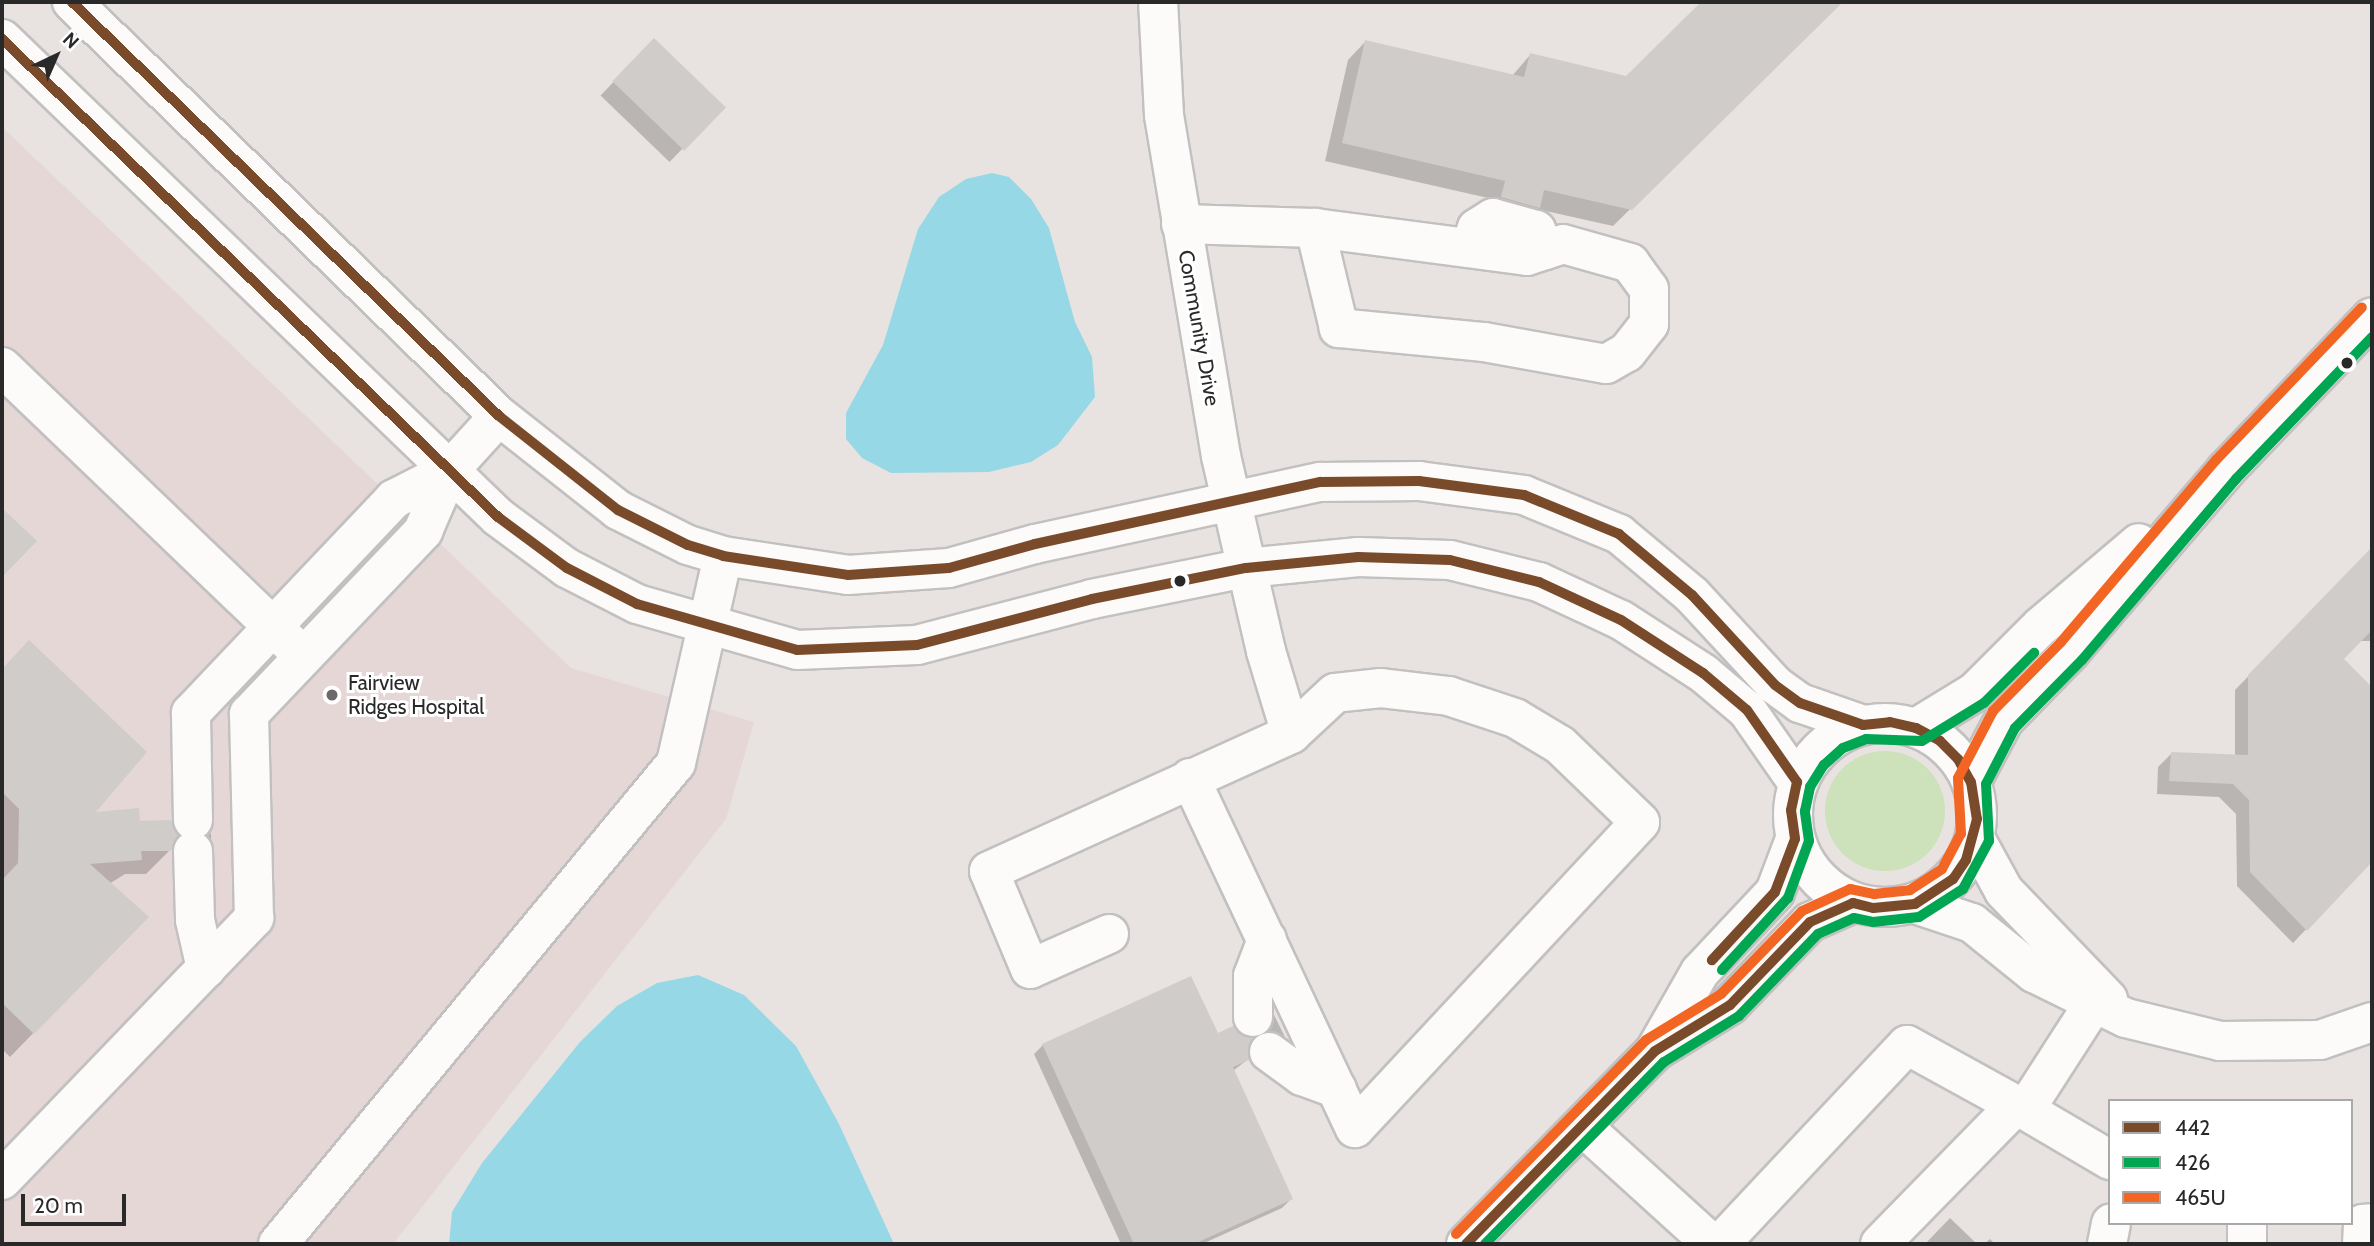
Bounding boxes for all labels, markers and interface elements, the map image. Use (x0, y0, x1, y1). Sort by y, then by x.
north arrow (21, 21, 91, 91)
text: N (58, 28, 84, 53)
street label: Community Drive (1173, 248, 1225, 408)
unlabelled marker (2340, 356, 2354, 370)
unlabelled marker (1173, 574, 1187, 588)
place label: Fairview Ridges Hospital (348, 670, 484, 720)
marker: Fairview Ridges Hospital (322, 685, 342, 705)
legend (2108, 1099, 2353, 1225)
text: 442 (2175, 1115, 2210, 1140)
text: 426 (2175, 1150, 2210, 1175)
scale bar (24, 1180, 130, 1224)
text: 465U (2175, 1185, 2226, 1210)
text: 20 m (34, 1193, 83, 1218)

